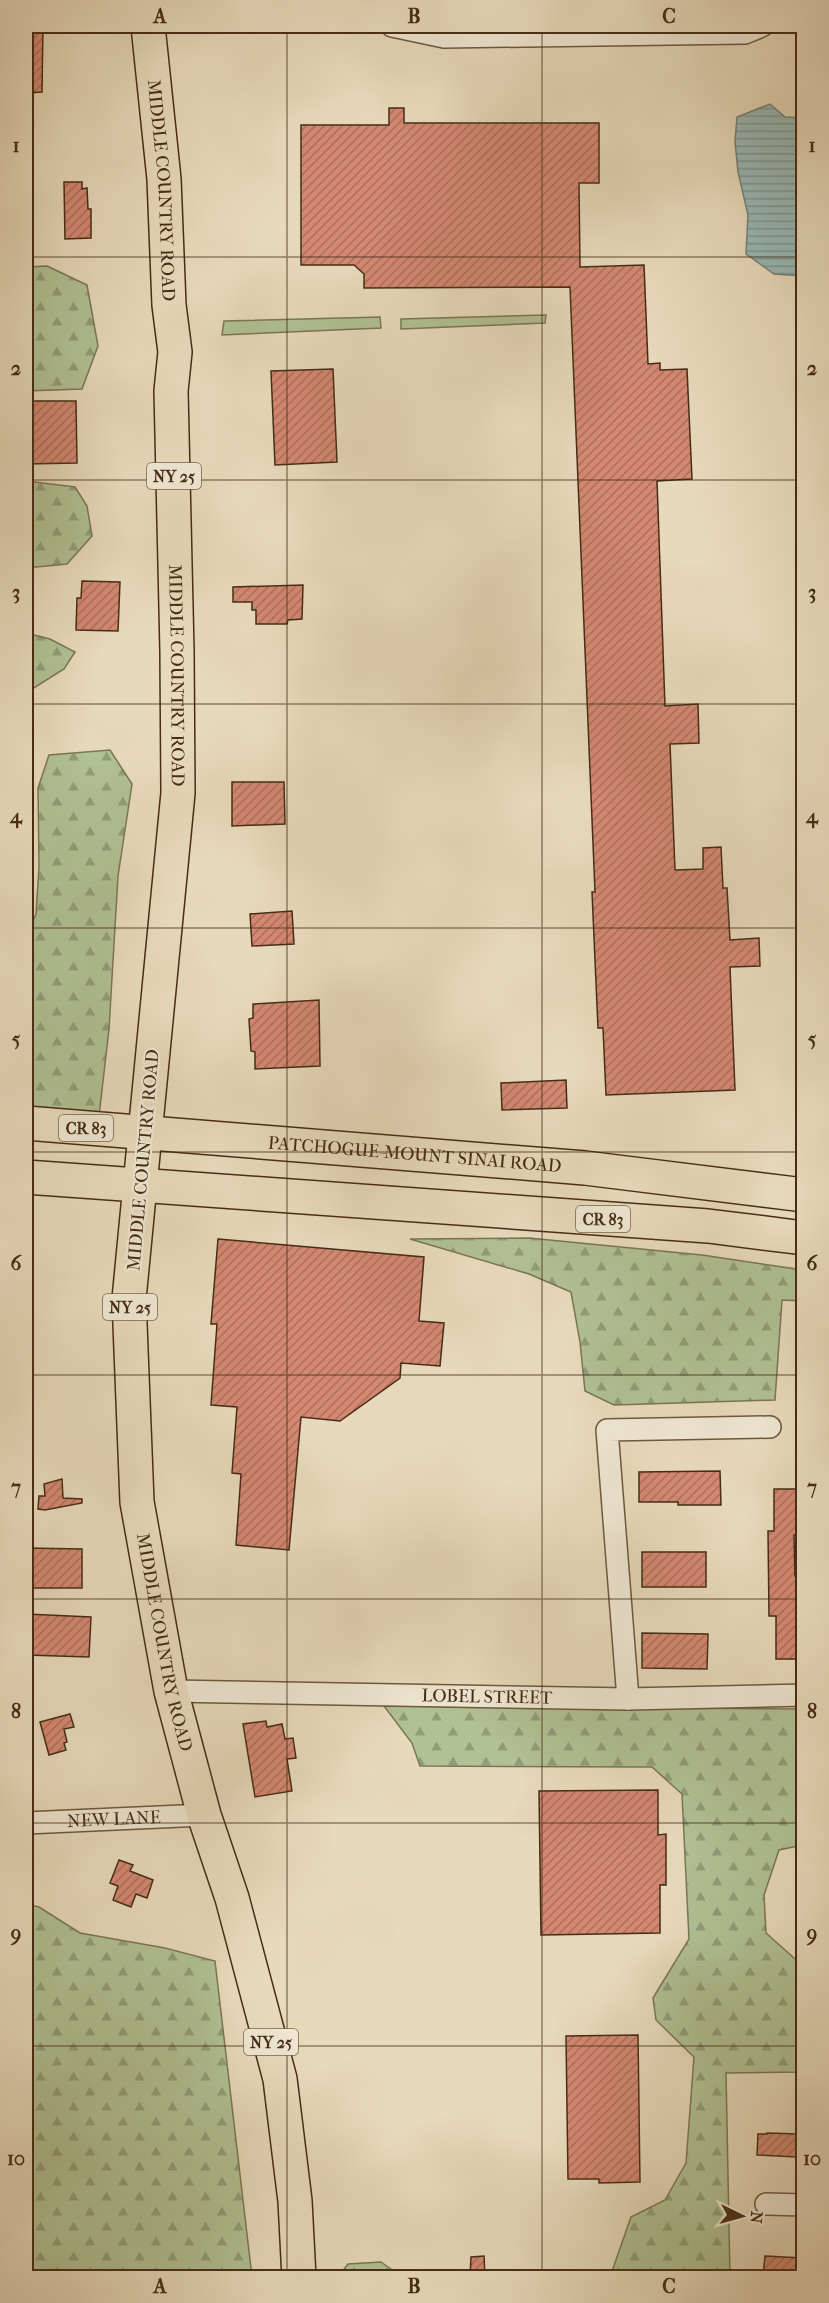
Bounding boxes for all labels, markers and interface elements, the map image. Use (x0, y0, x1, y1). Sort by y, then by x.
text: A (152, 5, 168, 28)
text: B (407, 5, 421, 28)
text: C (662, 5, 676, 28)
street label: MIDDLE COUNTRY ROAD (143, 79, 179, 302)
text: 1 (12, 134, 20, 157)
text: 1 (808, 134, 816, 157)
text: 2 (11, 357, 21, 380)
text: 2 (807, 357, 817, 380)
road number: NY 25 (147, 463, 201, 489)
street label: MIDDLE COUNTRY ROAD (164, 564, 188, 787)
text: 3 (12, 581, 20, 604)
text: 3 (808, 581, 816, 604)
text: 4 (9, 805, 23, 829)
text: 4 (805, 805, 819, 829)
text: 5 (12, 1028, 21, 1051)
text: 5 (808, 1028, 817, 1051)
street label: MIDDLE COUNTRY ROAD (123, 1048, 164, 1272)
road number: CR 83 (59, 1115, 113, 1141)
street label: PATCHOGUE-MOUNT SINAI ROAD (267, 1133, 562, 1177)
road number: CR 83 (576, 1206, 630, 1232)
text: 6 (11, 1252, 23, 1275)
text: 6 (807, 1252, 819, 1275)
road number: NY 25 (103, 1294, 157, 1320)
text: 7 (10, 1476, 21, 1499)
text: 7 (806, 1476, 817, 1499)
street label: MIDDLE COUNTRY ROAD (132, 1531, 197, 1754)
street label: LOBEL STREET (421, 1685, 553, 1709)
text: 8 (11, 1700, 21, 1723)
text: 8 (807, 1700, 817, 1723)
street label: NEW LANE (67, 1807, 161, 1832)
text: 9 (10, 1923, 21, 1946)
text: 9 (806, 1923, 817, 1946)
road number: NY 25 (244, 2029, 298, 2055)
text: 10 (7, 2147, 25, 2170)
text: 10 (803, 2147, 821, 2170)
north arrow (712, 2186, 772, 2246)
text: N (746, 2210, 766, 2225)
text: A (152, 2275, 168, 2298)
text: B (407, 2275, 421, 2298)
text: C (662, 2275, 676, 2298)

